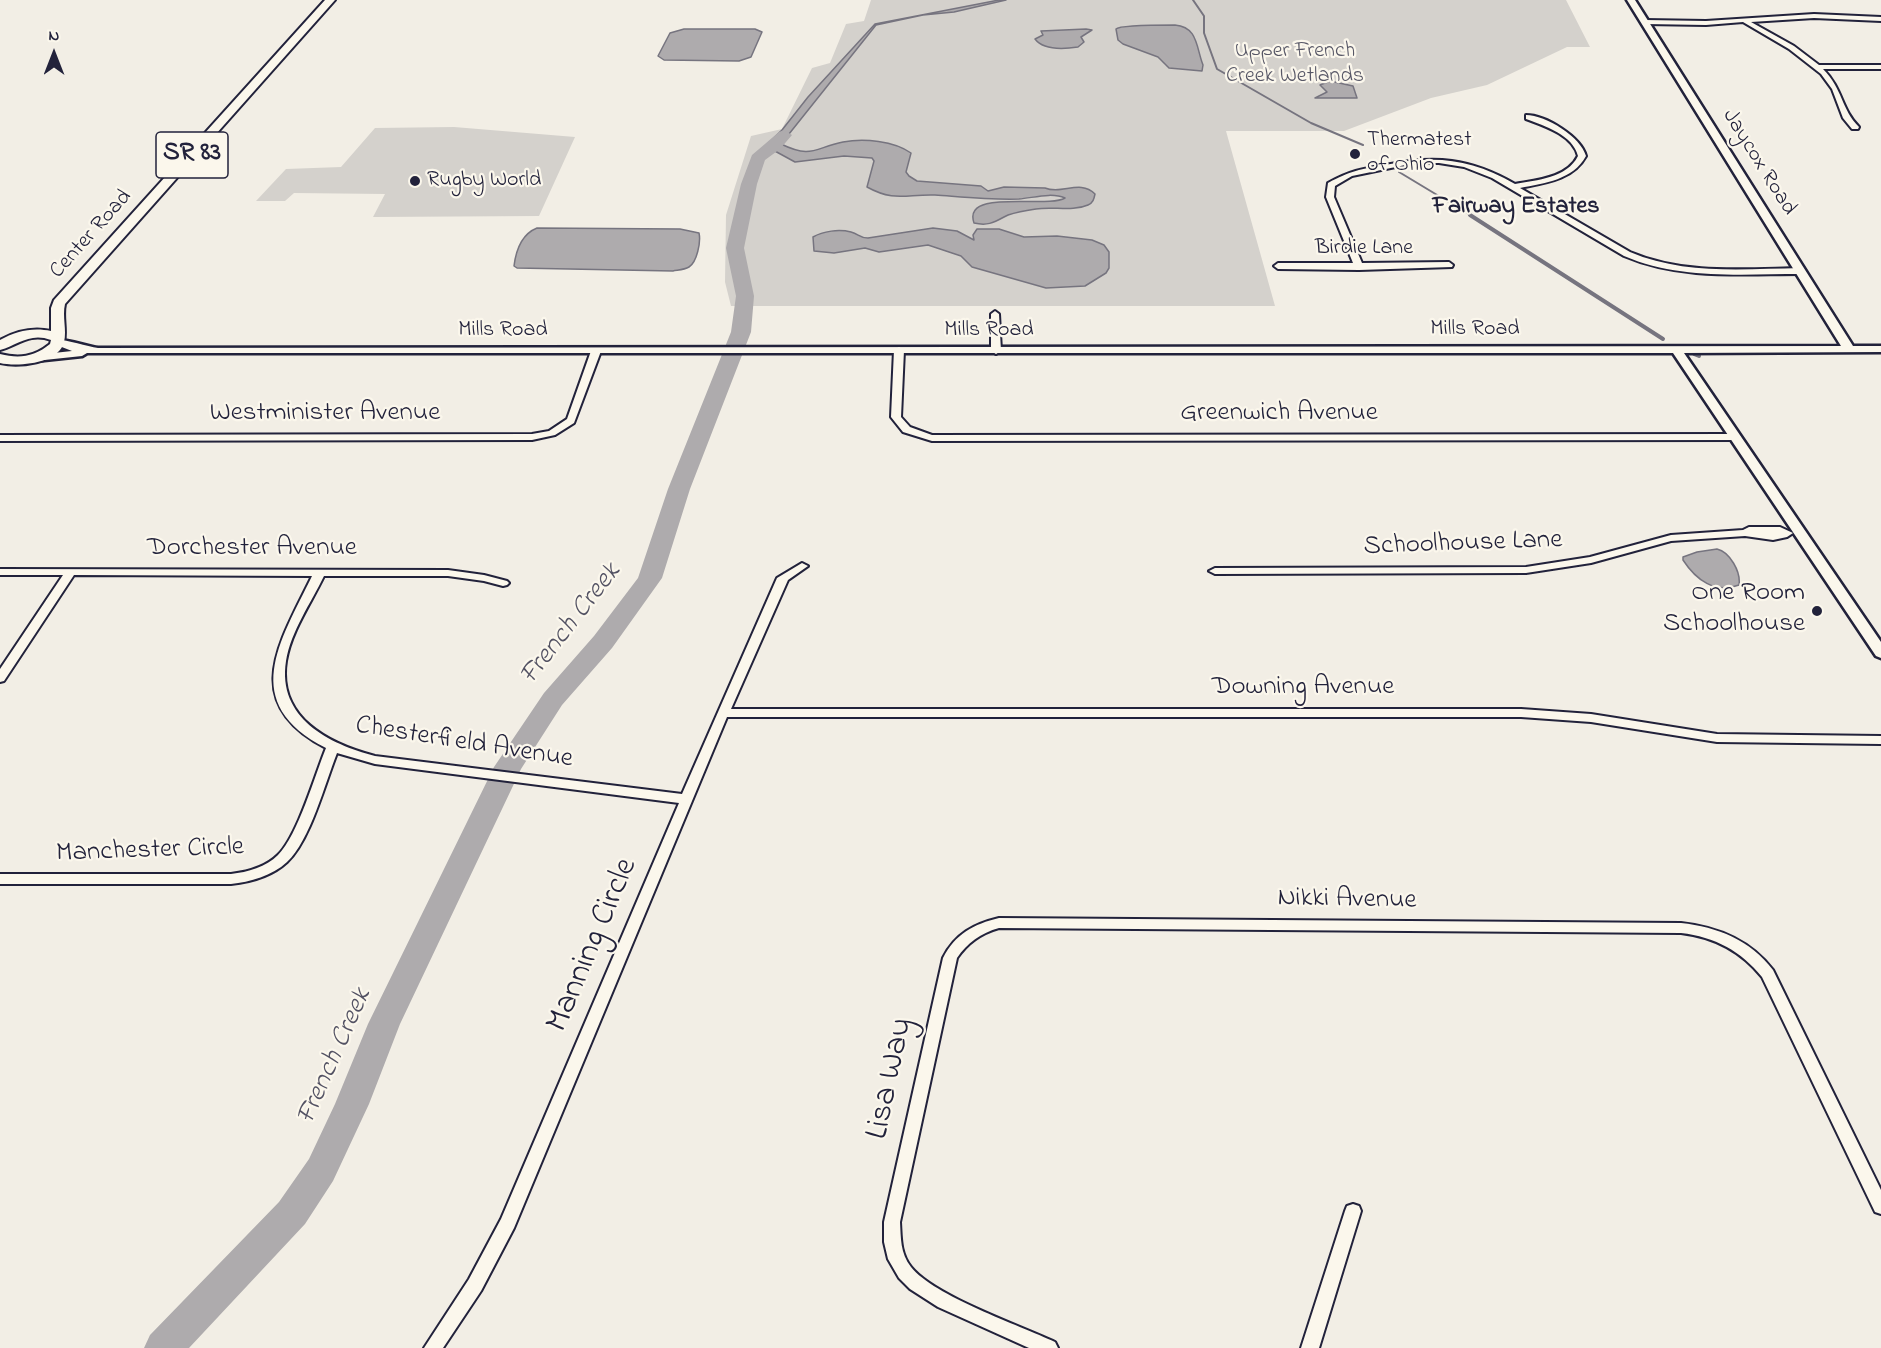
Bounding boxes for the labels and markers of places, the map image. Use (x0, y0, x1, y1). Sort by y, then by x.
place label: Thermatest of Ohio (1367, 128, 1472, 180)
marker: Thermatest of Ohio (1348, 147, 1362, 161)
place label: Rugby World (427, 168, 541, 194)
marker: Rugby World (408, 174, 422, 188)
place label: One Room Schoolhouse (1663, 579, 1805, 642)
marker: One Room Schoolhouse (1810, 604, 1824, 618)

